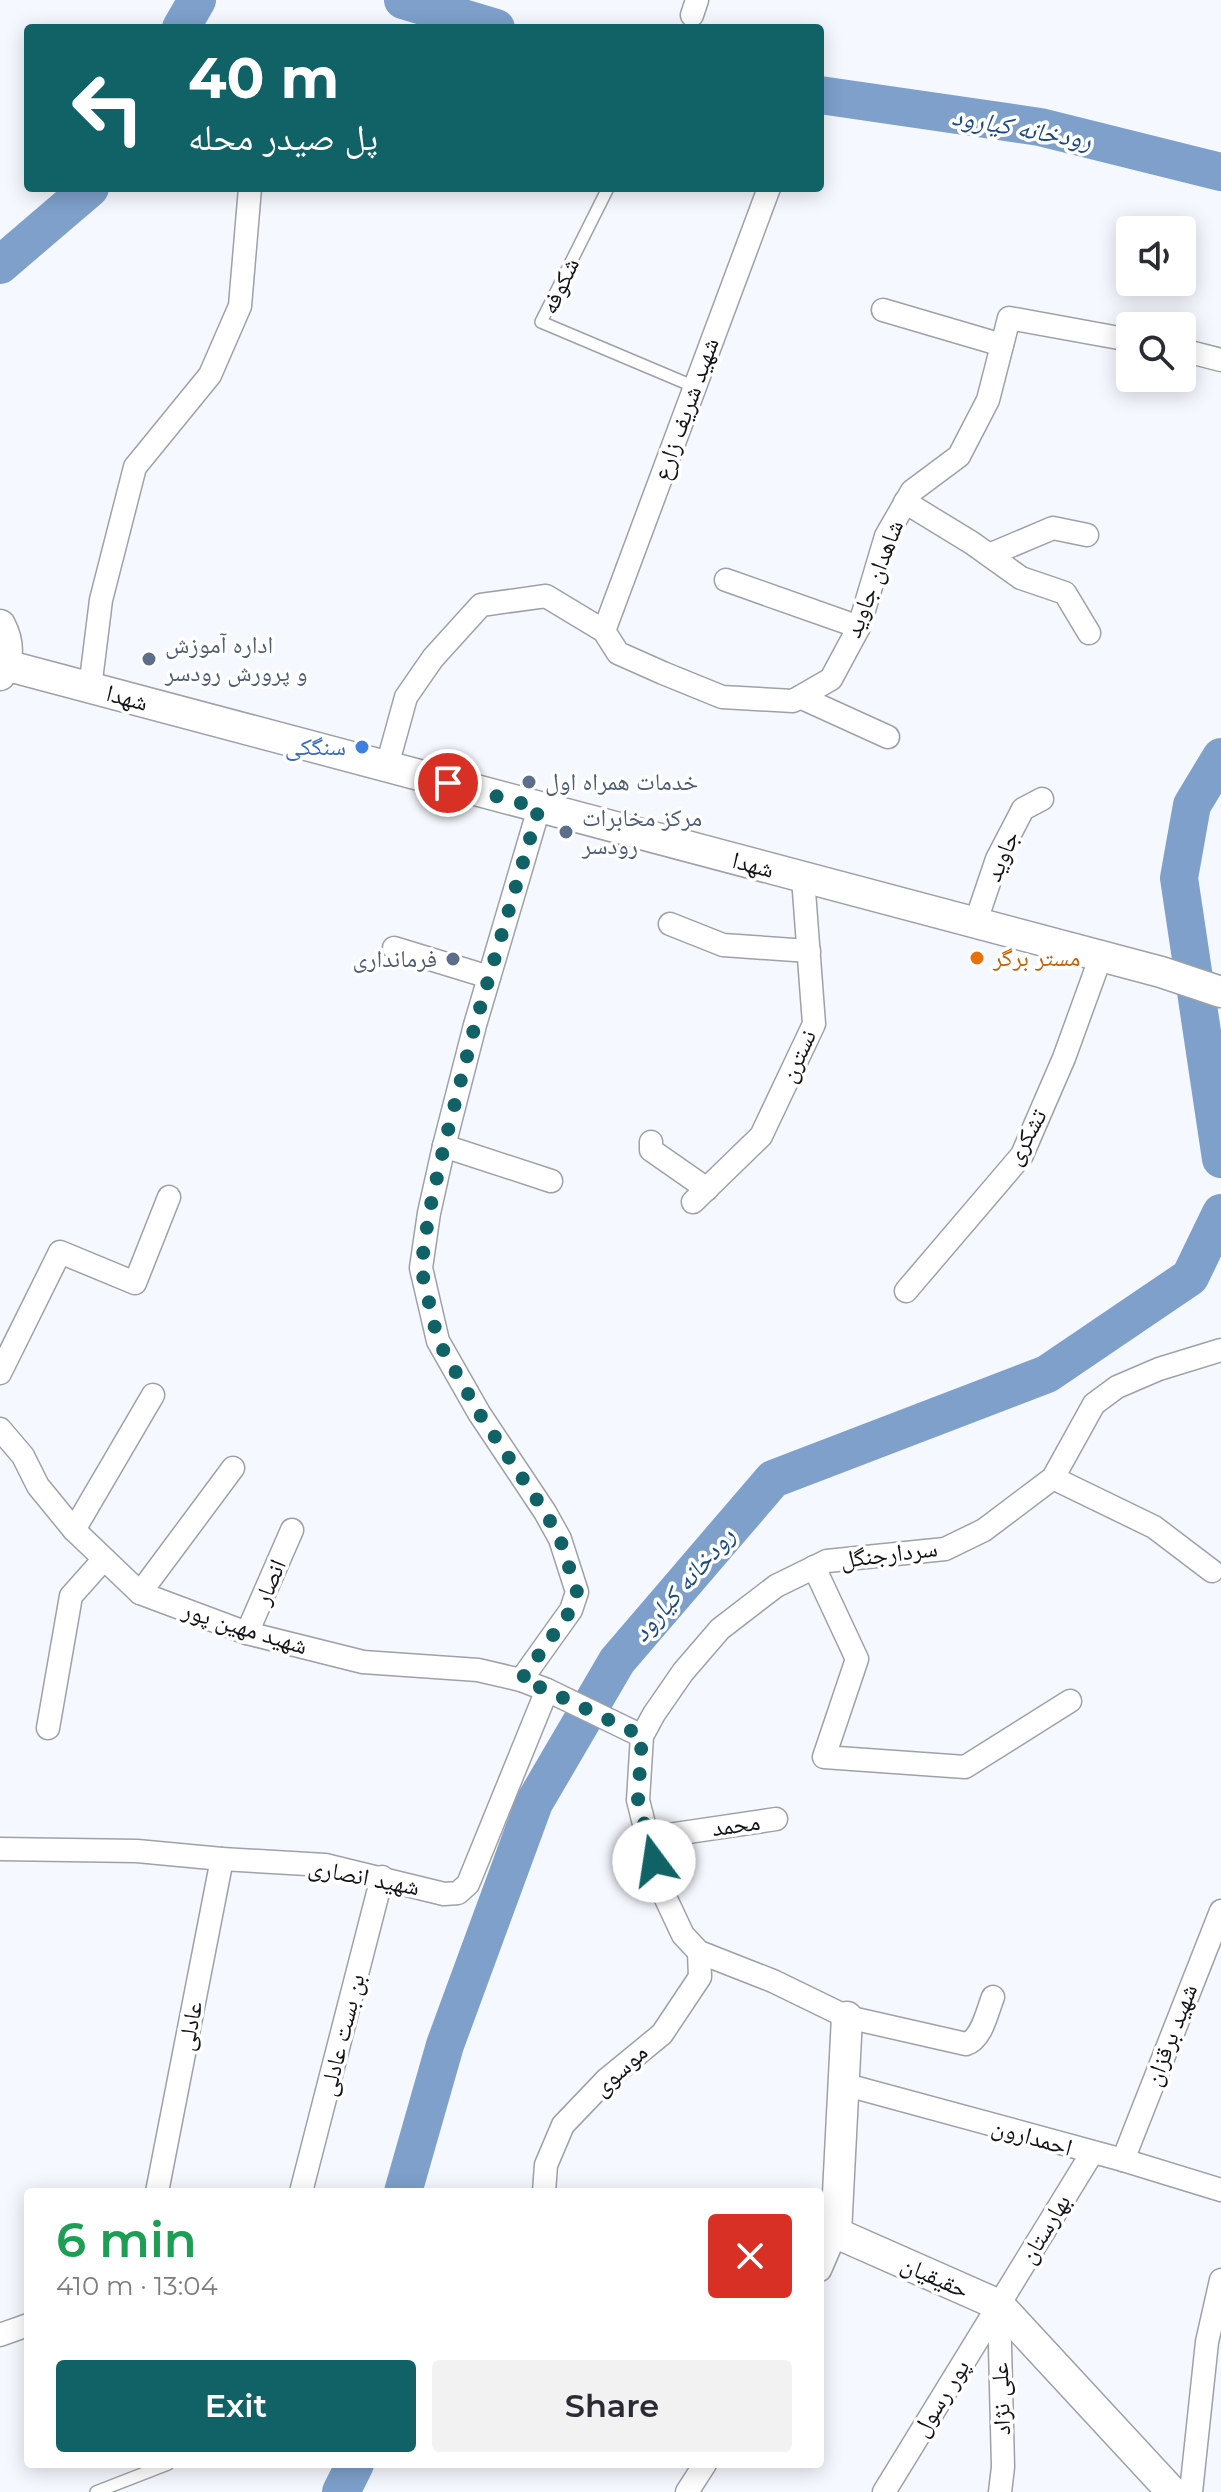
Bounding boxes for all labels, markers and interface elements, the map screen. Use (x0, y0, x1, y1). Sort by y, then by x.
text: 40 m (188, 44, 339, 112)
icon: left (56, 56, 160, 160)
water label: رودخانه کیارود (950, 100, 1094, 156)
text: پل صیدر محله (188, 115, 378, 159)
map controls (1116, 216, 1196, 392)
button: sound (1116, 216, 1196, 296)
street label: شکوفه (534, 253, 585, 319)
button: search (1116, 312, 1196, 392)
street label: شهید شریف زارع (646, 334, 726, 484)
street label: شاهدان جاوید (838, 516, 909, 642)
place label: اداره آموزش و پرورش رودسر (164, 630, 307, 687)
marker: اداره آموزش و پرورش رودسر (140, 650, 158, 668)
street label: شهدا (103, 678, 151, 717)
place label: سنگکى (285, 732, 346, 761)
marker: سنگکى (353, 738, 371, 756)
pin (414, 749, 482, 817)
icon: arrive (426, 761, 470, 805)
place label: خدمات همراه اول (545, 767, 698, 796)
marker: خدمات همراه اول (520, 773, 538, 791)
place label: مرکز مخابرات رودسر (581, 803, 702, 860)
marker: مرکز مخابرات رودسر (557, 823, 575, 841)
street label: جاوید (978, 826, 1025, 885)
street label: شهدا (729, 845, 777, 884)
place label: مستر برگر (992, 943, 1080, 972)
place label: فرماندارى (352, 944, 437, 973)
marker: مستر برگر (968, 949, 986, 967)
marker: فرماندارى (444, 950, 462, 968)
street label: نسترن (773, 1025, 822, 1087)
street label: تشکری (998, 1104, 1053, 1170)
water label: رودخانه کیارود (625, 1520, 741, 1648)
street label: سردارجنگل (839, 1533, 939, 1574)
street label: انصار (247, 1555, 292, 1610)
street label: شهید مهین پور (178, 1595, 311, 1660)
street label: محمد (710, 1807, 762, 1842)
position arrow (612, 1819, 696, 1903)
street label: شهید انصاری (306, 1852, 422, 1901)
street label: بن بست عادلی (312, 1971, 371, 2099)
street label: شهید برقزان (1138, 1980, 1203, 2090)
street label: عادلی (171, 1999, 208, 2053)
street label: موسوی (586, 2037, 653, 2102)
street label: احمدارون (988, 2111, 1076, 2162)
street label: بهارستان (1013, 2189, 1076, 2269)
text: 6 min (56, 2211, 197, 2269)
button: close (708, 2214, 792, 2298)
street label: حقیقیان (897, 2249, 974, 2304)
text: 410 m · 13:04 (56, 2270, 218, 2302)
street label: پور رسول (906, 2354, 976, 2442)
button: Exit (56, 2360, 416, 2452)
button: Share (432, 2360, 792, 2452)
street label: علی نژاد (985, 2362, 1016, 2436)

